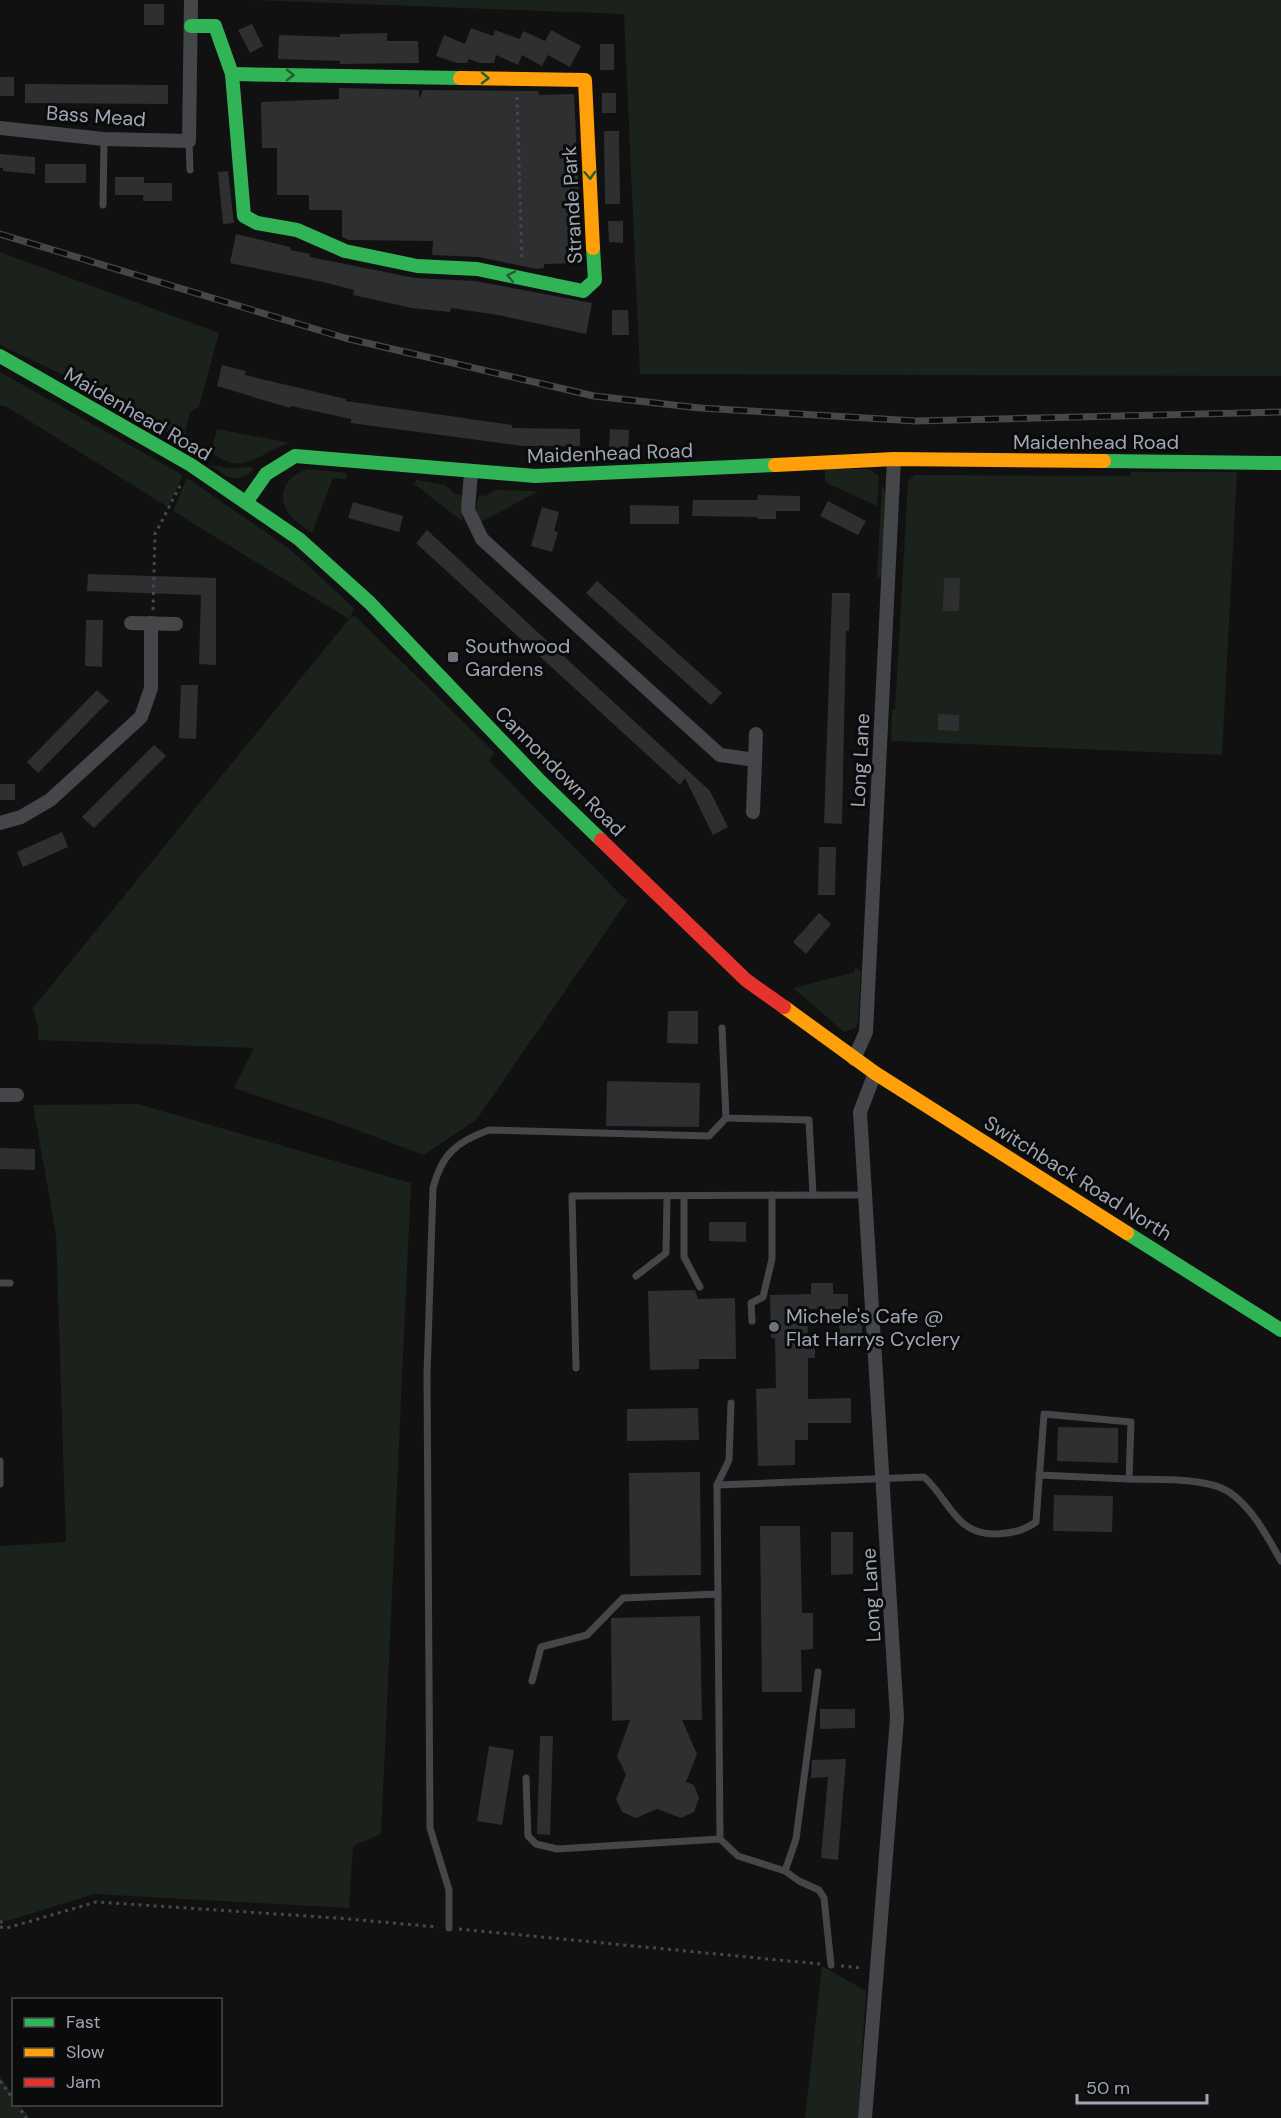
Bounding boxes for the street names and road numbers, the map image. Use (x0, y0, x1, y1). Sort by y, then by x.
street label: Bass Mead (45, 100, 147, 132)
street label: Strande Park (556, 145, 588, 265)
street label: Maidenhead Road (60, 361, 216, 467)
street label: Maidenhead Road (1013, 429, 1179, 455)
street label: Maidenhead Road (527, 437, 693, 469)
street label: Cannondown Road (489, 700, 631, 842)
street label: Long Lane (845, 712, 875, 808)
street label: Switchback Road North (979, 1110, 1177, 1246)
street label: Long Lane (856, 1547, 886, 1643)

